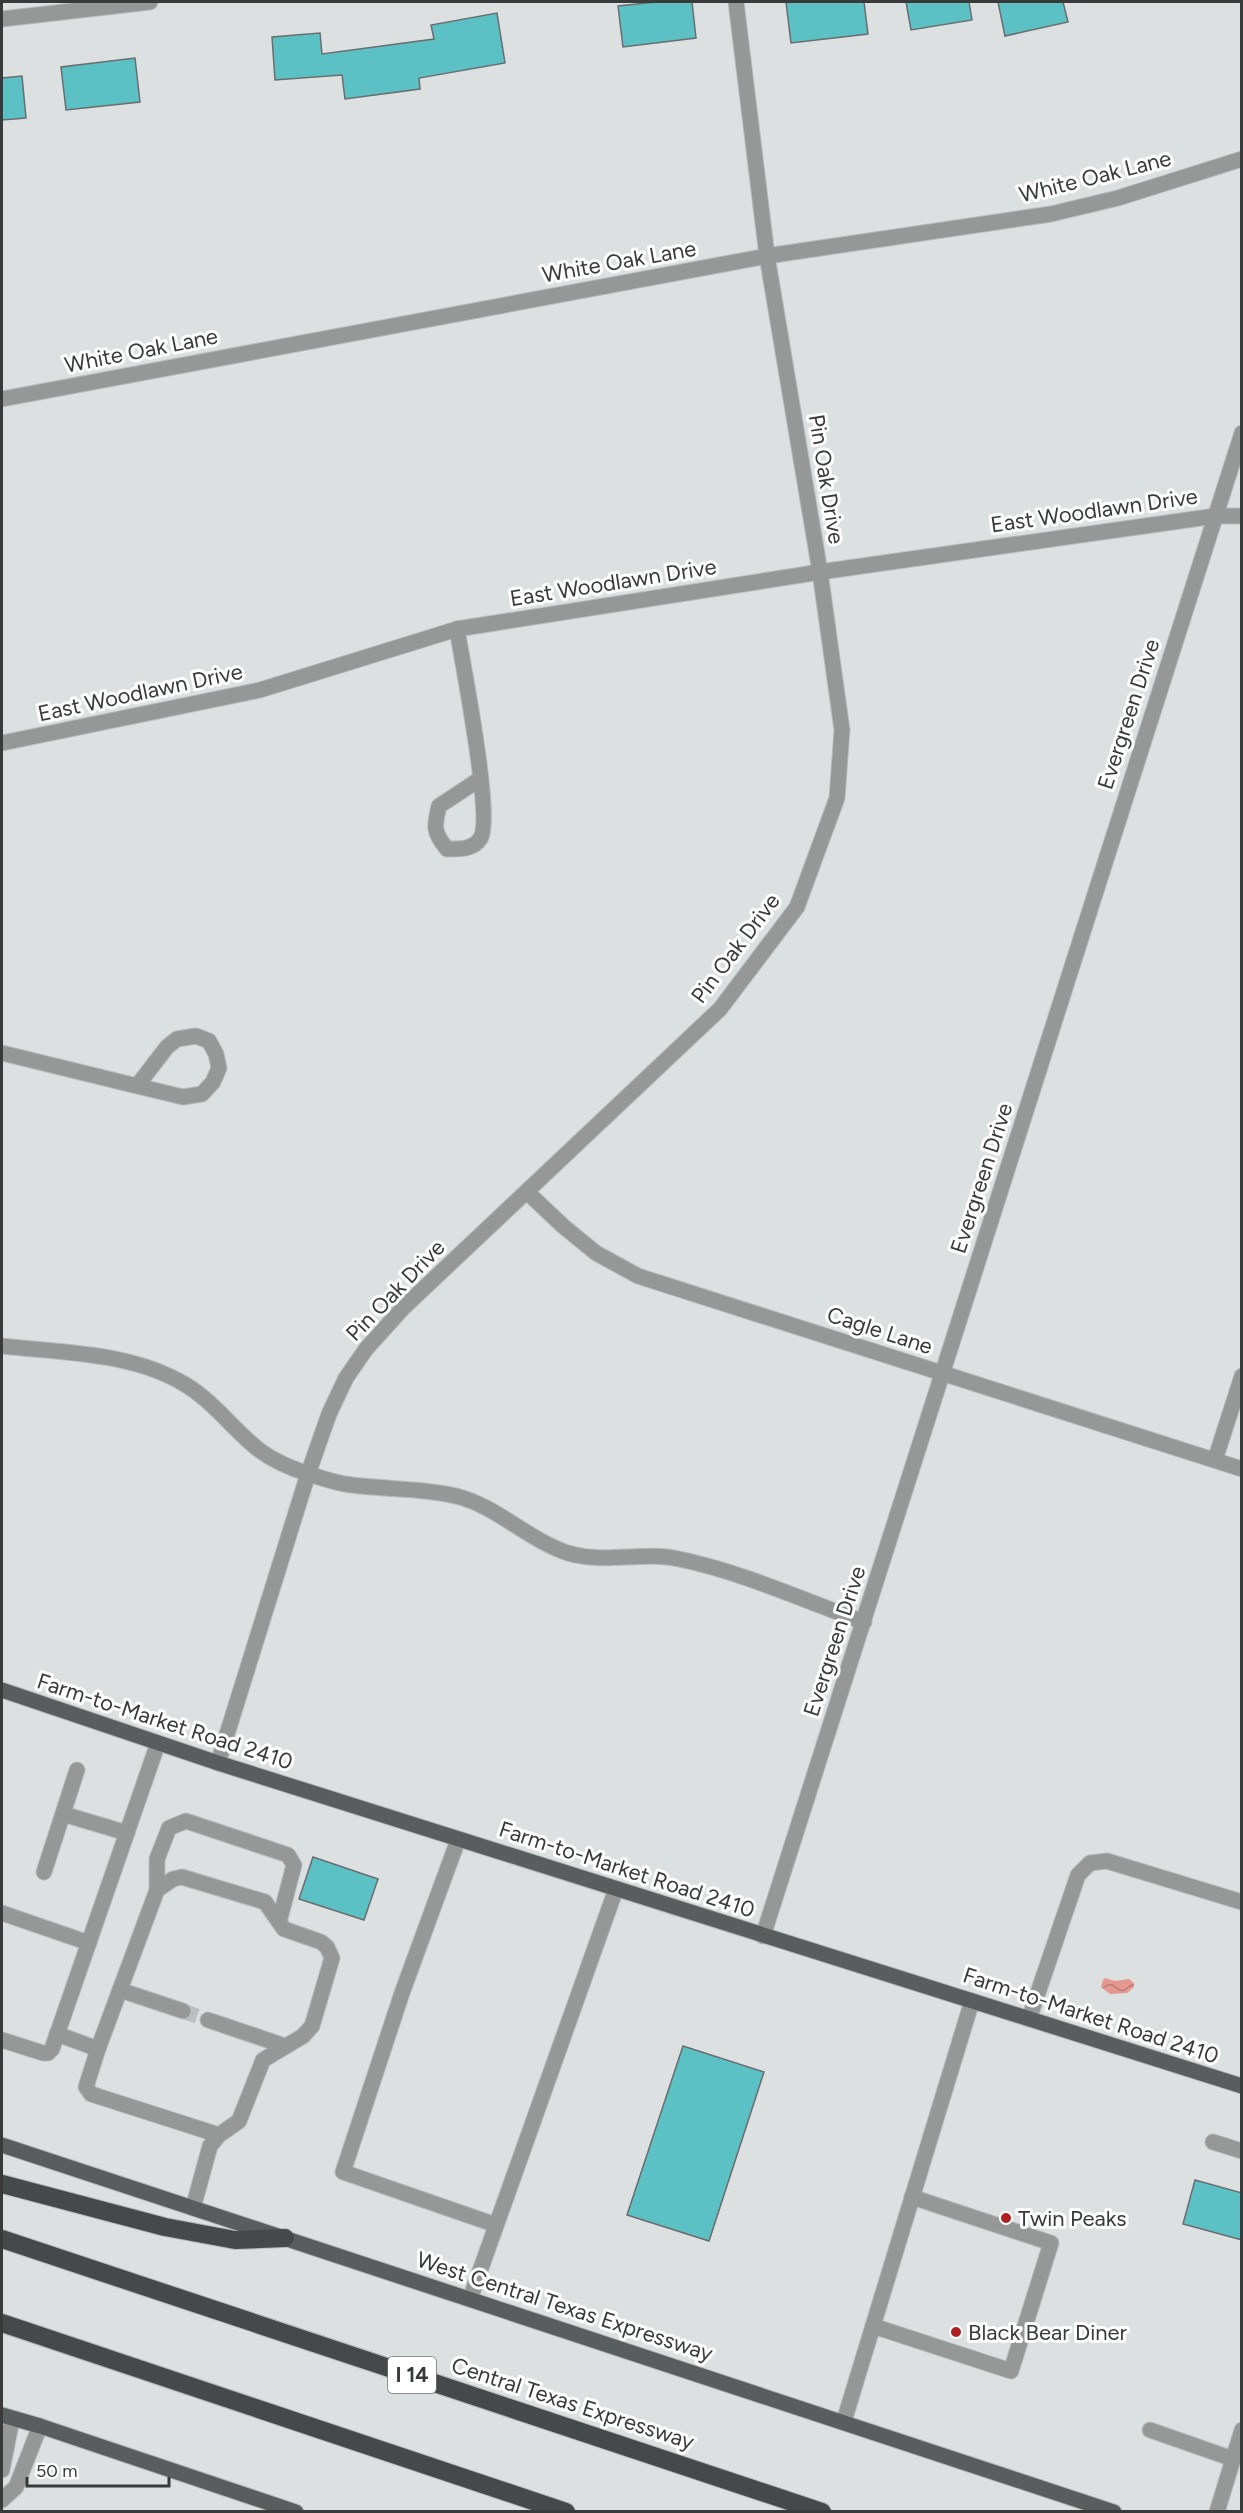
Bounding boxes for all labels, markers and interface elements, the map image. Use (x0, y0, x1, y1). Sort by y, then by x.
street label: White Oak Lane (1016, 145, 1174, 208)
street label: White Oak Lane (540, 235, 698, 288)
street label: White Oak Lane (62, 322, 220, 379)
street label: Pin Oak Drive (803, 412, 850, 546)
street label: East Woodlawn Drive (989, 483, 1199, 538)
street label: East Woodlawn Drive (508, 553, 718, 612)
street label: Evergreen Drive (1091, 636, 1166, 793)
street label: East Woodlawn Drive (35, 658, 245, 727)
street label: Pin Oak Drive (685, 888, 786, 1009)
street label: Evergreen Drive (944, 1100, 1019, 1257)
street label: Pin Oak Drive (340, 1234, 451, 1347)
street label: Cagle Lane (824, 1301, 936, 1360)
street label: Evergreen Drive (797, 1563, 872, 1720)
street label: Farm-to-Market Road 2410 (34, 1667, 296, 1776)
street label: Farm-to-Market Road 2410 (496, 1815, 758, 1924)
street label: Farm-to-Market Road 2410 (960, 1961, 1222, 2070)
place label: Twin Peaks (1018, 2205, 1127, 2232)
marker: Twin Peaks (999, 2211, 1013, 2225)
street label: West Central Texas Expressway (413, 2246, 717, 2367)
place label: Black Bear Diner (968, 2319, 1128, 2346)
marker: Black Bear Diner (949, 2325, 963, 2339)
street label: Central Texas Expressway (448, 2351, 698, 2456)
road number: I 14 (388, 2357, 436, 2393)
scale bar (27, 2450, 170, 2488)
text: 50 m (36, 2460, 78, 2482)

